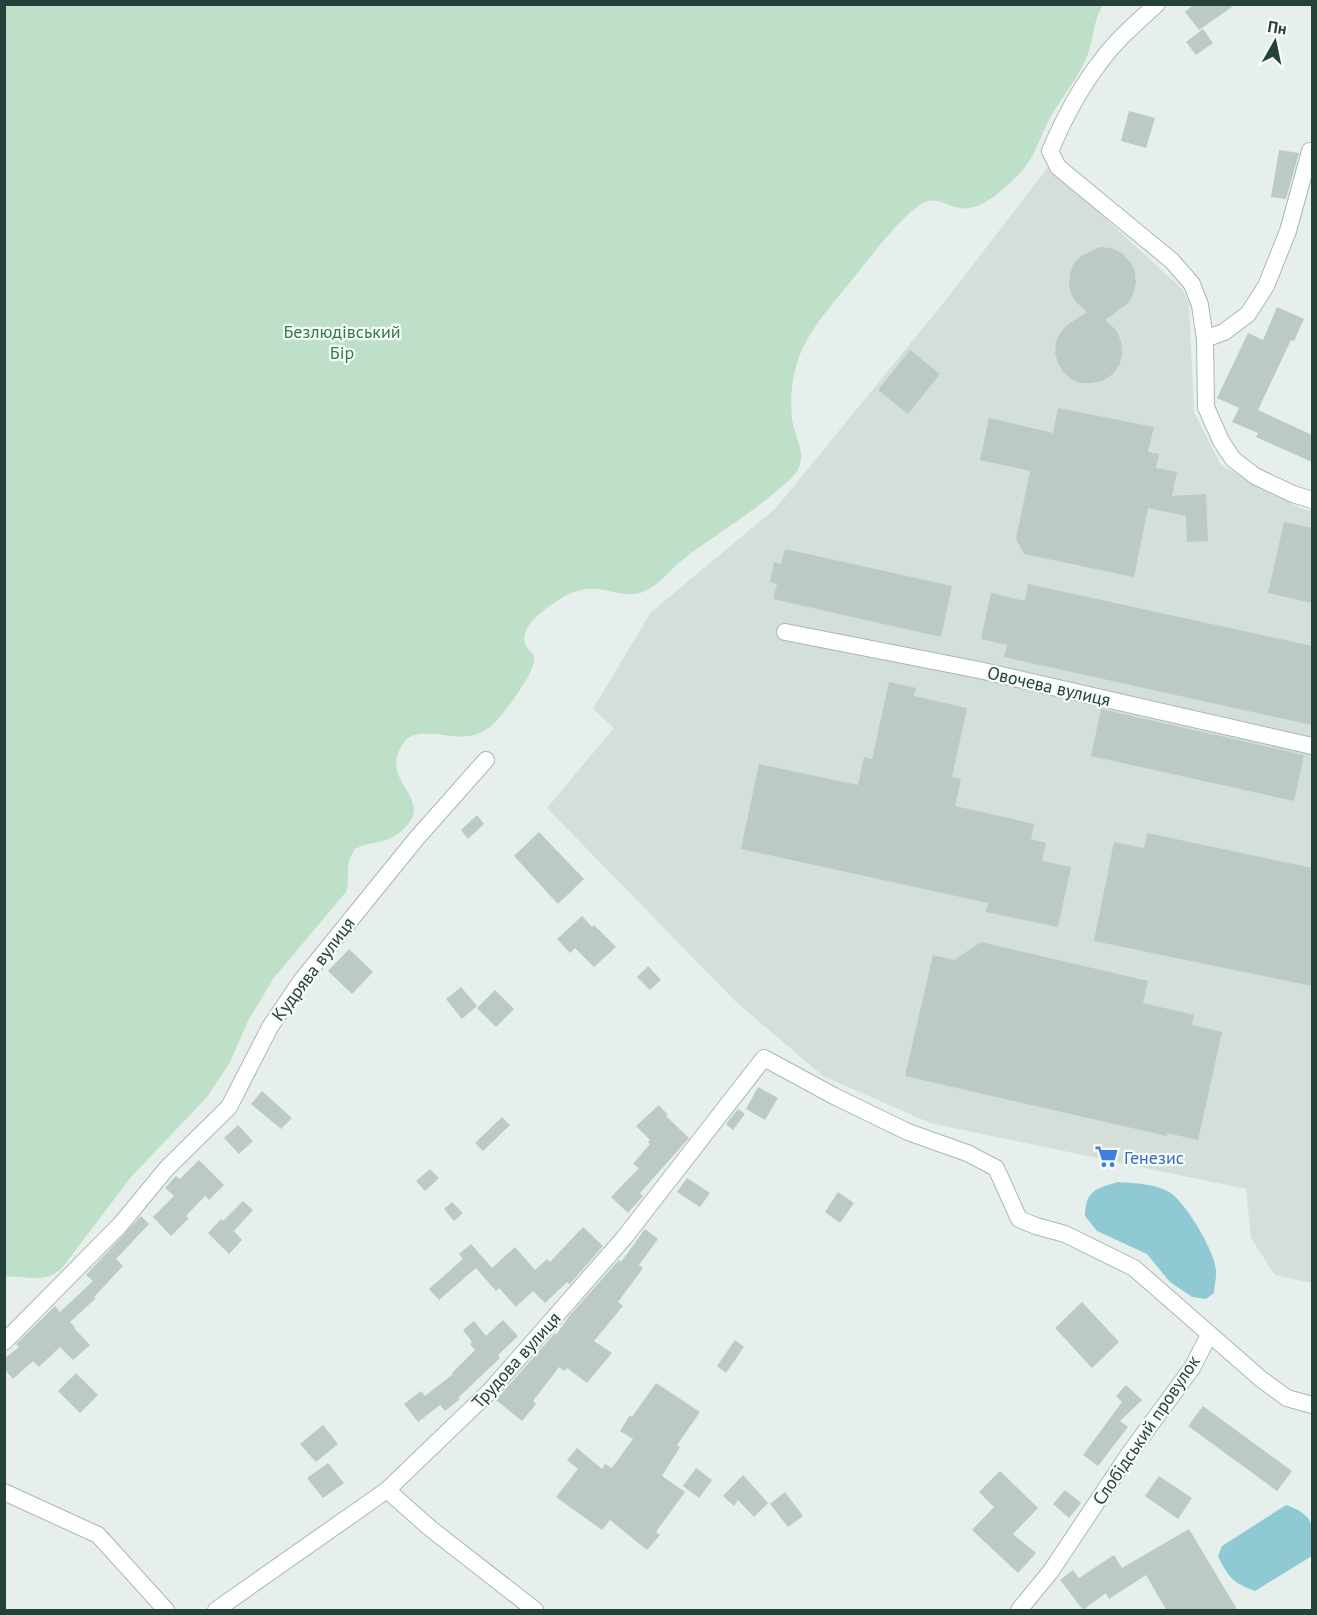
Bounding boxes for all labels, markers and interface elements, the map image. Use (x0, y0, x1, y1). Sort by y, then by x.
north arrow (1245, 12, 1305, 72)
text: Пн (1266, 16, 1288, 39)
park label: Безлюдівський Бір (283, 320, 401, 364)
street label: Овочева вулиця (985, 661, 1113, 711)
street label: Кудрява вулиця (266, 912, 360, 1026)
supermarket icon: Генезис (1093, 1144, 1119, 1170)
place label: Генезис (1124, 1146, 1184, 1169)
street label: Трудова вулиця (467, 1307, 565, 1413)
street label: Слобідський провулок (1087, 1350, 1205, 1509)

